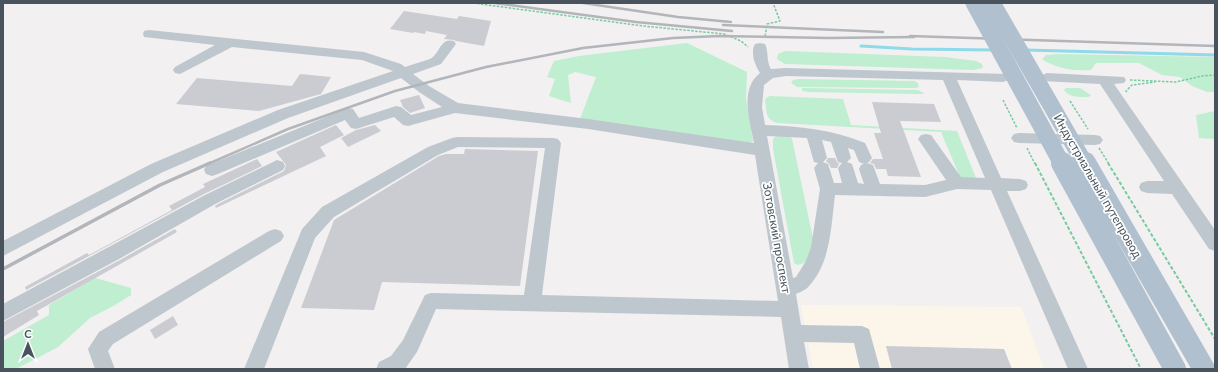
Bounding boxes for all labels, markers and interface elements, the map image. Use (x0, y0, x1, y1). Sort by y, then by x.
street label: Индустриальный путепровод (1051, 111, 1146, 261)
street label: Зотовский проспект (760, 181, 794, 295)
north arrow (8, 324, 48, 364)
text: С (24, 327, 32, 340)

